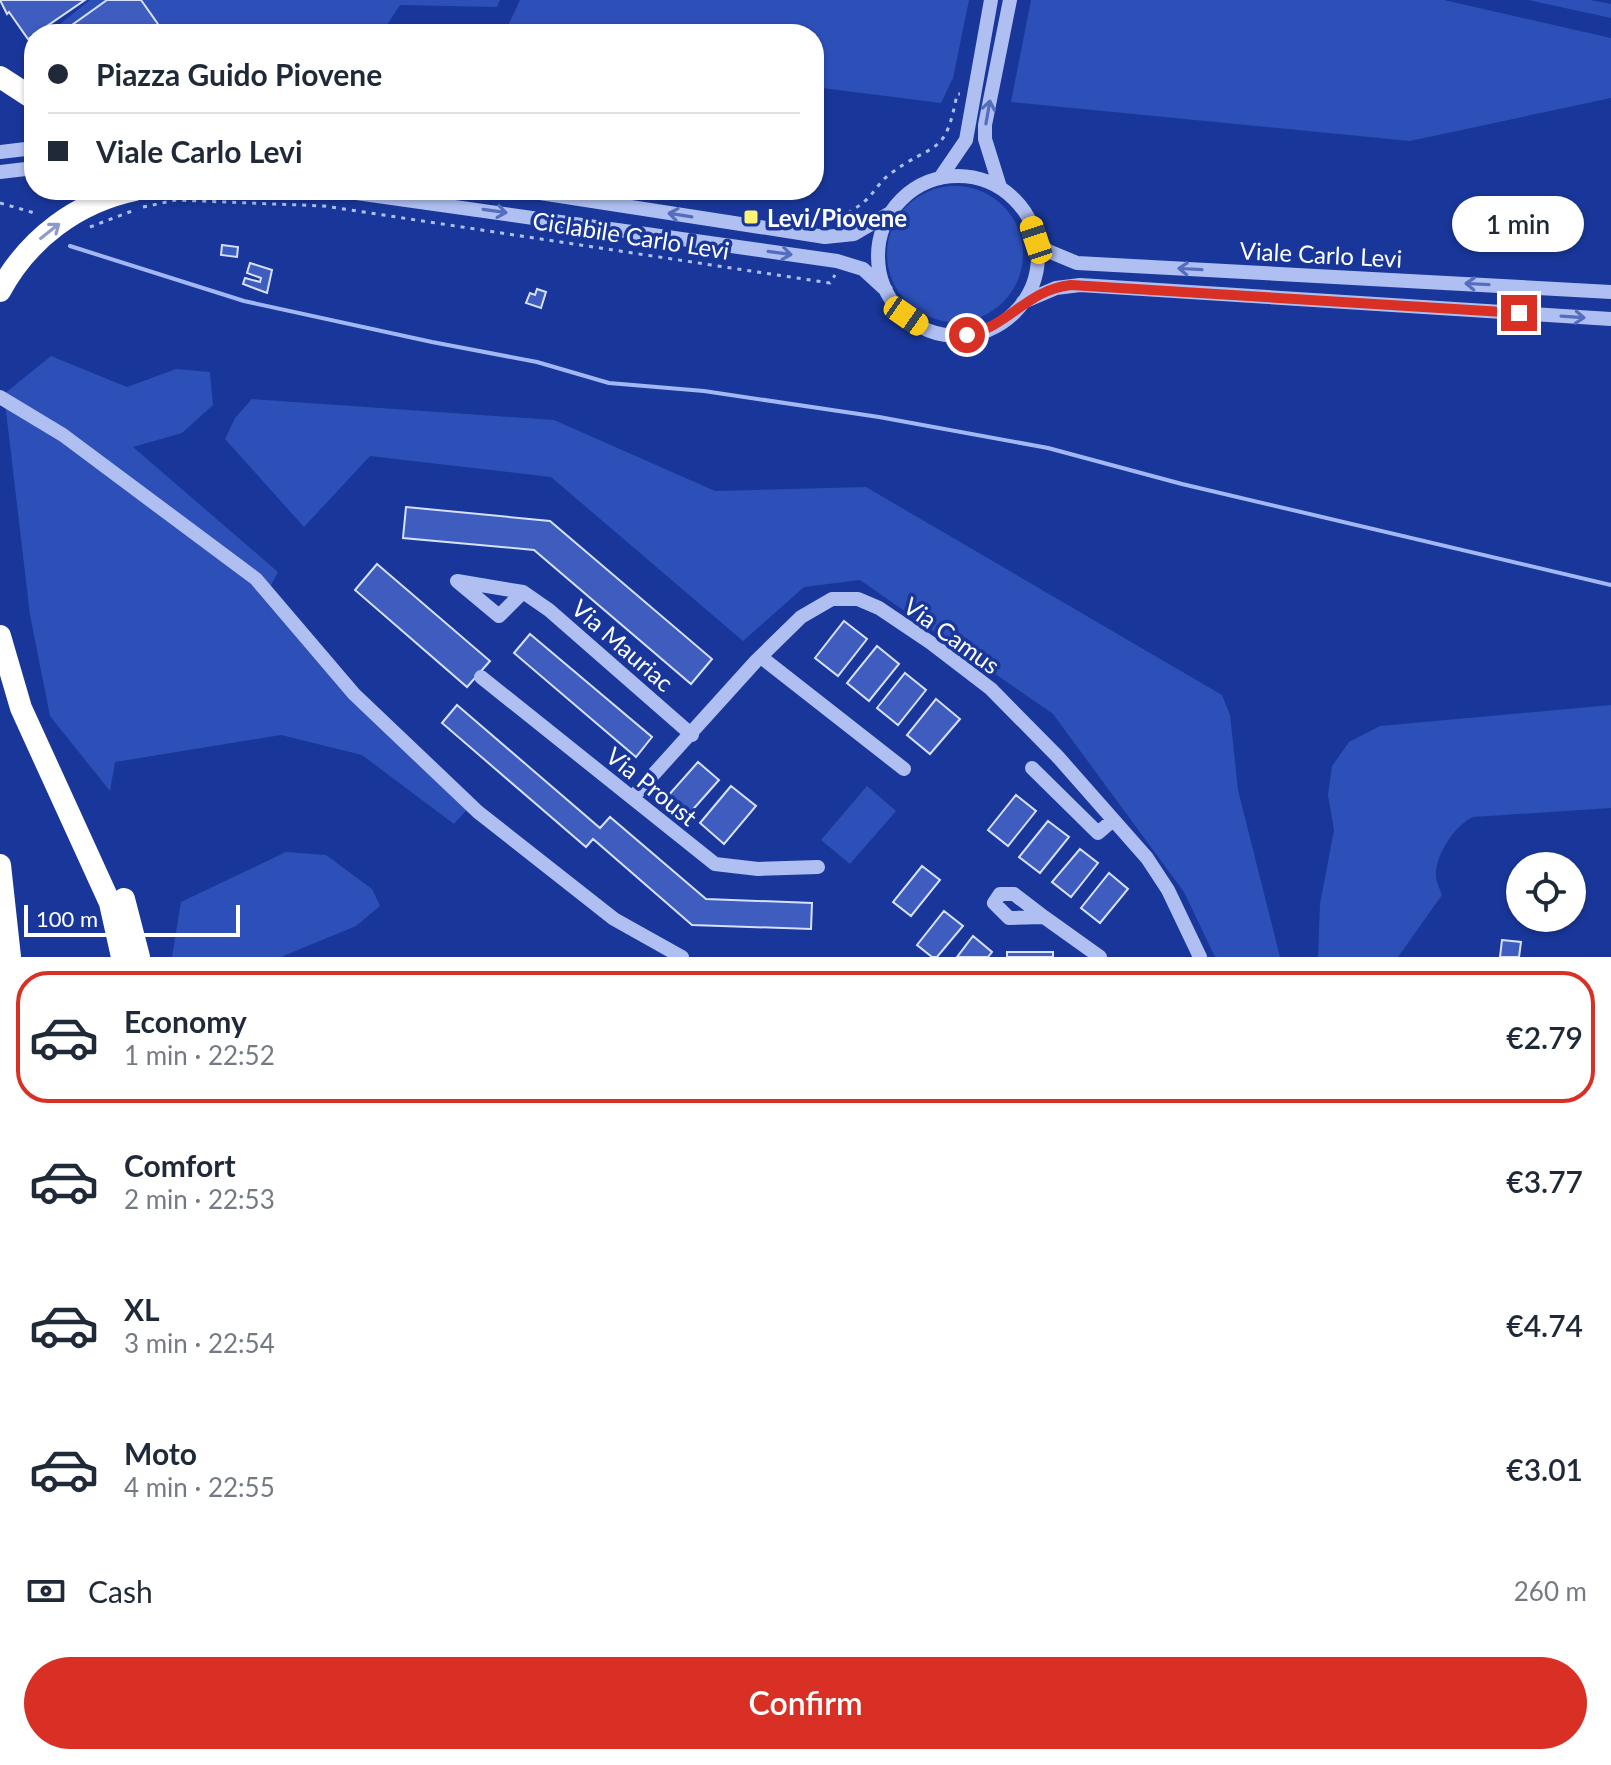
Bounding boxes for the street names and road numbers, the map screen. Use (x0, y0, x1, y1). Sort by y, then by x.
street label: Ciclabile Carlo Levi (531, 205, 731, 265)
street label: Viale Carlo Levi (1239, 235, 1403, 273)
street label: Via Camus (898, 590, 1006, 680)
street label: Via Mauriac (566, 593, 680, 697)
street label: Via Proust (601, 741, 704, 832)

